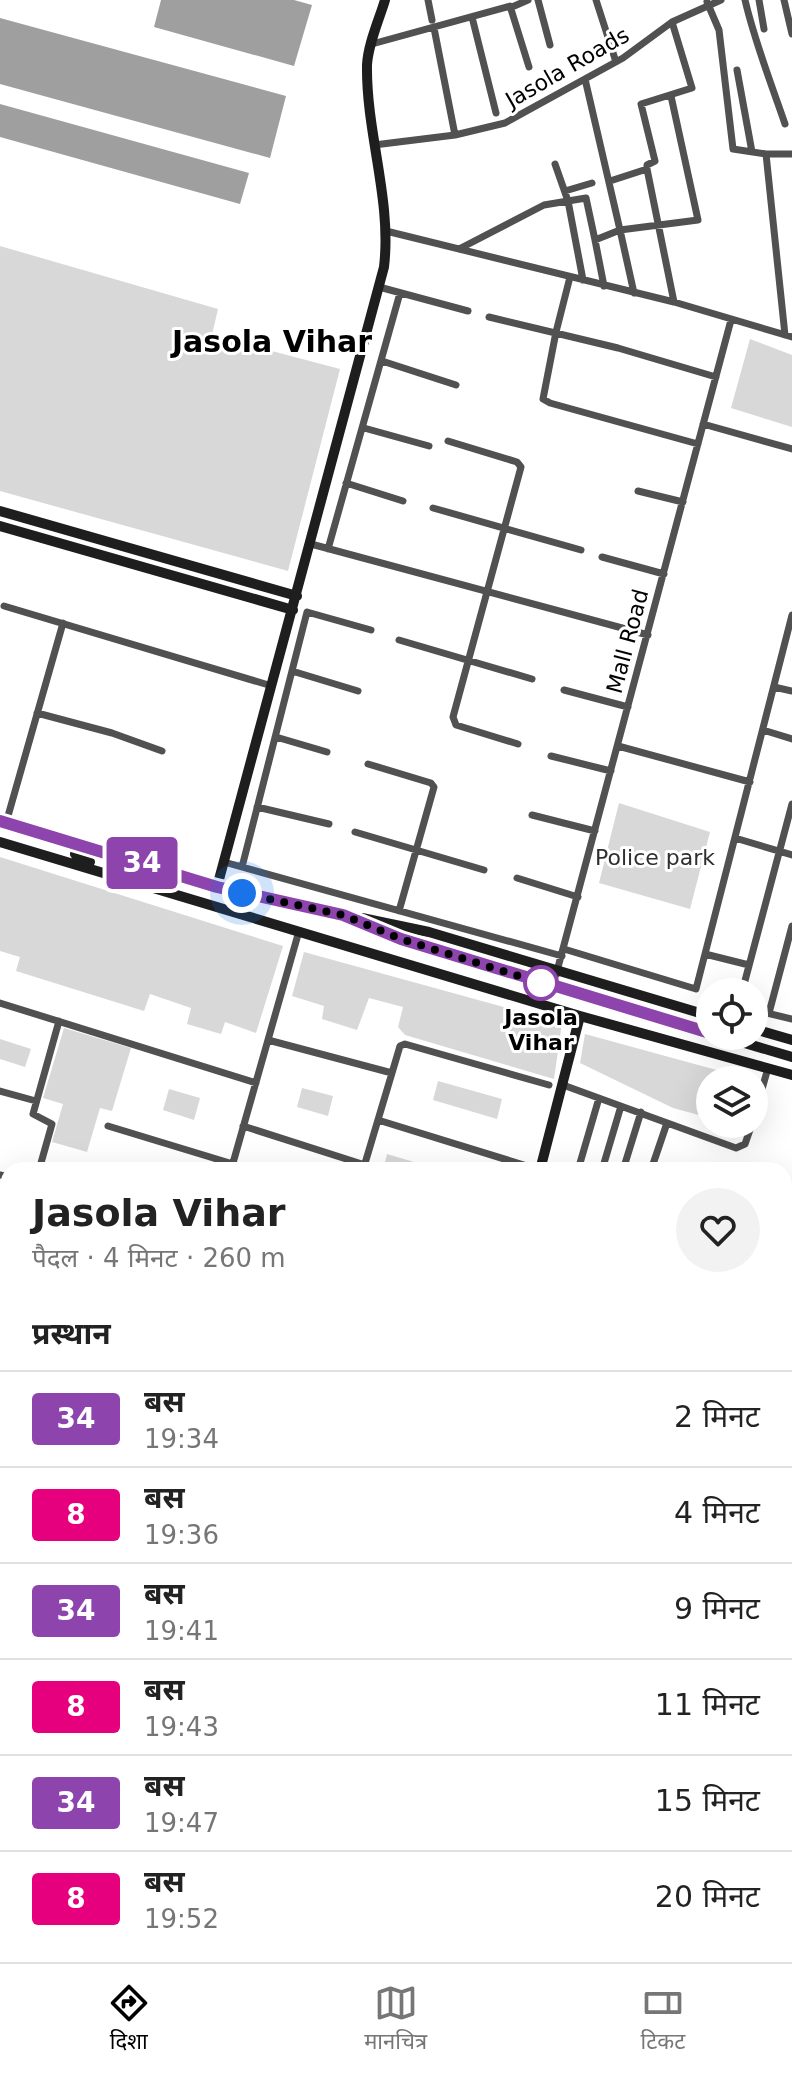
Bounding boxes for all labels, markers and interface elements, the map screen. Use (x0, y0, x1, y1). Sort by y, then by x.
street label: Jasola Roads (499, 22, 633, 114)
district label: Jasola Vihar (170, 324, 372, 359)
street label: Mall Road (602, 586, 653, 696)
line badge: 34 (106, 837, 178, 889)
park label: Police park (595, 845, 715, 870)
text: 34 (123, 846, 161, 879)
your location (222, 873, 262, 913)
marker: Jasola Vihar (524, 966, 558, 1000)
map controls (696, 978, 768, 1138)
button: locate (696, 978, 768, 1050)
place label: Jasola Vihar (502, 1005, 578, 1055)
button: layers (696, 1066, 768, 1138)
button: heart (676, 1188, 760, 1272)
text: Jasola Vihar (32, 1191, 286, 1235)
text: पैदल · 4 मिनट · 260 m (32, 1243, 286, 1273)
text: प्रस्थान (32, 1316, 111, 1351)
text: बस (144, 1384, 185, 1419)
text: 2 मिनट (674, 1399, 760, 1434)
text: 34 (57, 1402, 95, 1435)
text: 19:34 (144, 1424, 219, 1454)
text: बस (144, 1480, 185, 1515)
text: 4 मिनट (674, 1495, 760, 1530)
text: 8 (66, 1498, 86, 1531)
text: 19:36 (144, 1520, 219, 1550)
text: बस (144, 1576, 185, 1611)
text: 9 मिनट (674, 1591, 760, 1626)
text: 34 (57, 1594, 95, 1627)
text: 19:41 (144, 1616, 219, 1646)
text: बस (144, 1672, 185, 1707)
text: 11 मिनट (655, 1687, 760, 1722)
text: 8 (66, 1690, 86, 1723)
text: 19:43 (144, 1712, 219, 1742)
text: बस (144, 1768, 185, 1803)
text: 15 मिनट (655, 1783, 760, 1818)
text: 34 (57, 1786, 95, 1819)
text: 19:47 (144, 1808, 219, 1838)
text: बस (144, 1864, 185, 1899)
text: 20 मिनट (655, 1879, 760, 1914)
text: 8 (66, 1882, 86, 1915)
text: 19:52 (144, 1904, 219, 1934)
tab: दिशा (107, 1981, 151, 2058)
tab: मानचित्र (364, 1981, 427, 2058)
tab: टिकट (640, 1981, 685, 2058)

